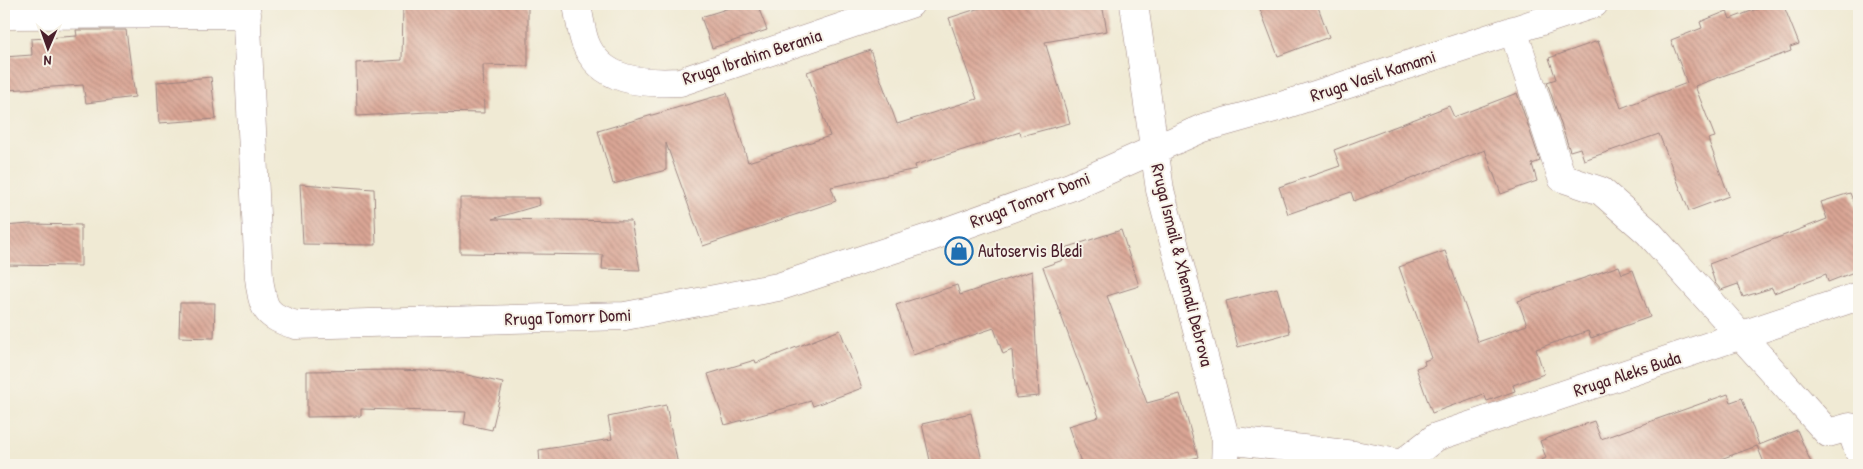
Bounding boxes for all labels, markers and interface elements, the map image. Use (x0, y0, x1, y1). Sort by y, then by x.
north arrow (22, 22, 72, 72)
street label: Rruga Ibrahim Berania (679, 22, 824, 91)
street label: Rruga Vasil Kamami (1307, 43, 1439, 108)
text: N (43, 52, 52, 71)
street label: Rruga Ismail & Xhemali Debrova (1145, 161, 1220, 369)
street label: Rruga Tomorr Domi (966, 165, 1093, 234)
shop icon: Autoservis Bledi (944, 236, 974, 266)
place label: Autoservis Bledi (978, 238, 1083, 263)
street label: Rruga Tomorr Domi (504, 302, 632, 331)
street label: Rruga Aleks Buda (1570, 344, 1684, 403)

